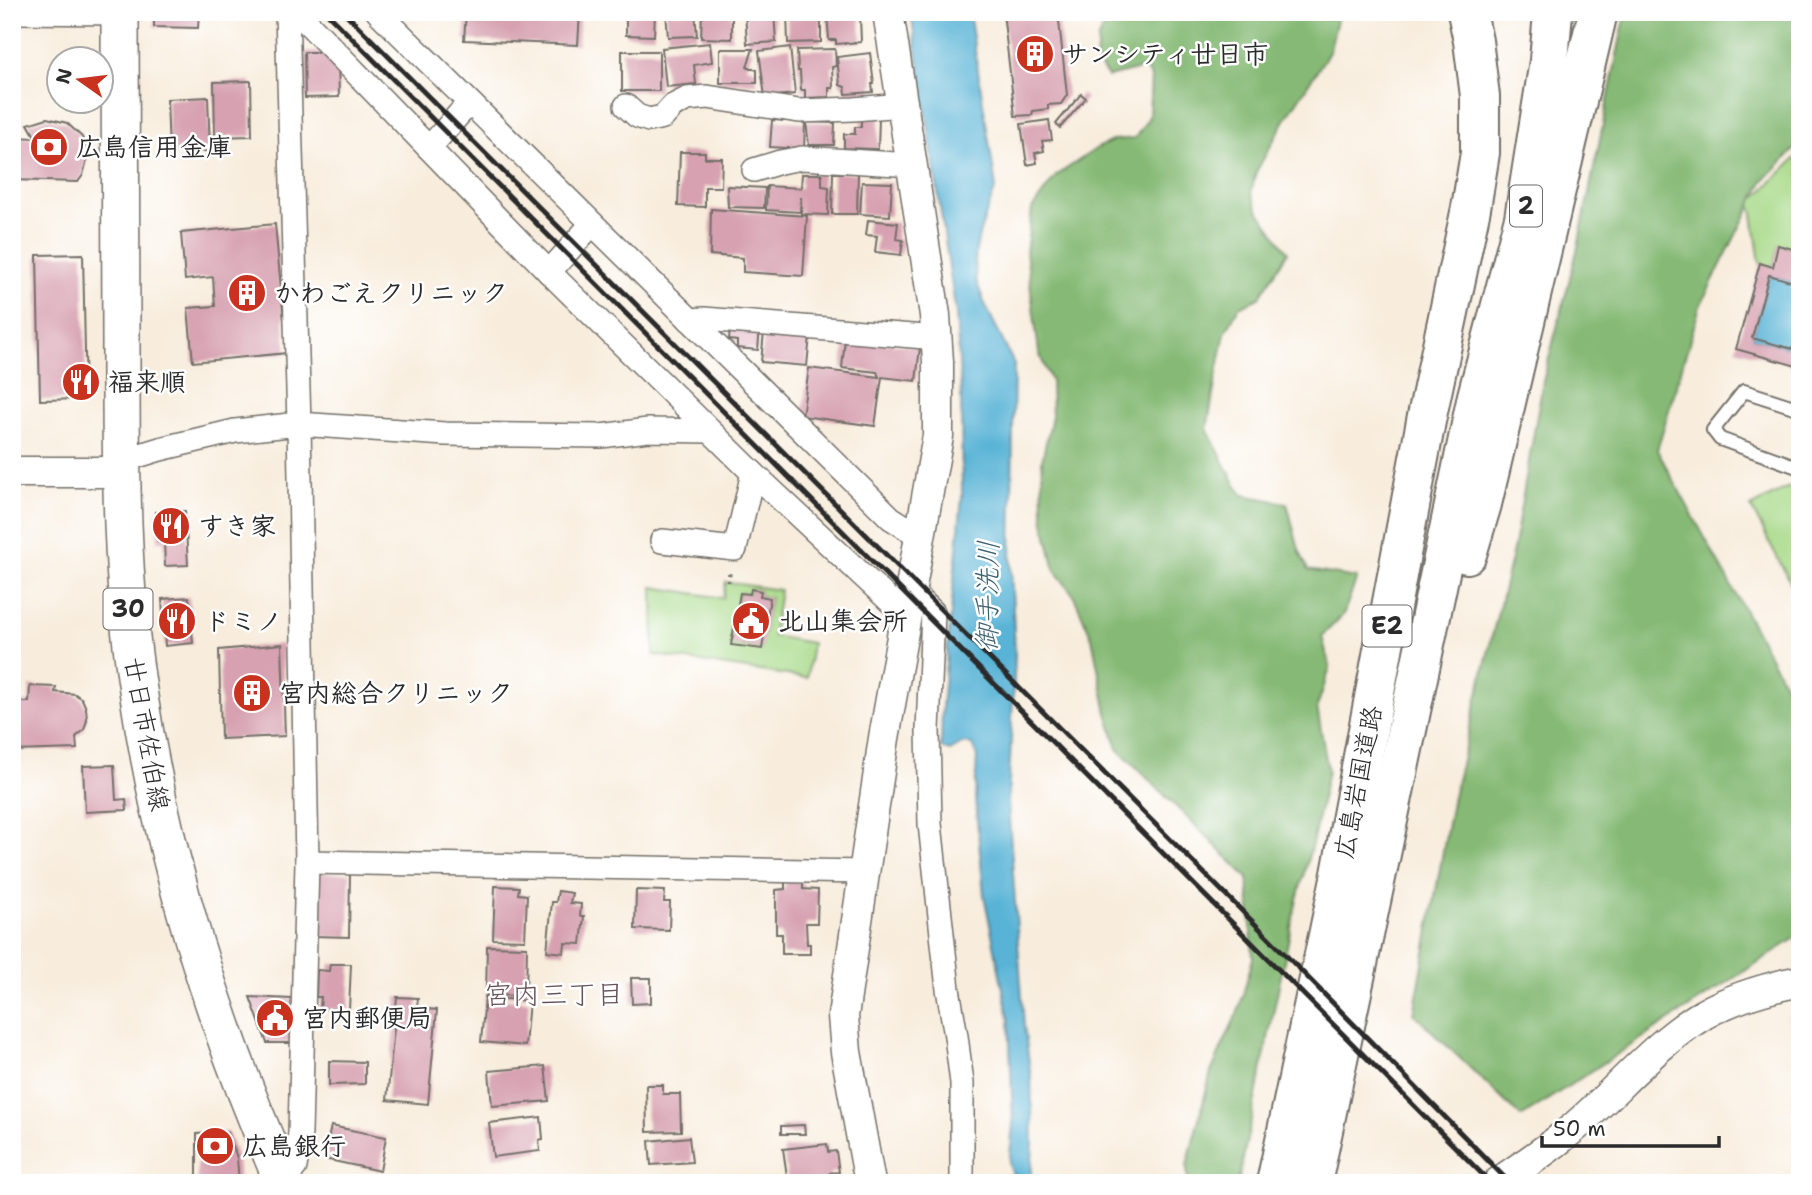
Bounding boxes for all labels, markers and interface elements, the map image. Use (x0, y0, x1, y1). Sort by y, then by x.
building icon: サンシティ廿日市 (1014, 33, 1056, 75)
place label: サンシティ廿日市 (1062, 36, 1268, 71)
north arrow (46, 46, 116, 116)
text: N (50, 66, 78, 86)
bank icon: 広島信用金庫 (28, 126, 70, 168)
place label: 広島信用金庫 (76, 129, 232, 164)
road number: 2 (1510, 186, 1542, 226)
building icon: かわごえクリニック (226, 272, 268, 314)
place label: かわごえクリニック (274, 275, 508, 310)
restaurant icon: 福来順 (60, 361, 102, 403)
place label: 福来順 (108, 364, 186, 399)
restaurant icon: すき家 (150, 505, 192, 547)
place label: すき家 (198, 508, 276, 543)
water label: 御手洗川 (967, 540, 1007, 652)
road number: 30 (104, 588, 152, 630)
restaurant icon: ドミノ (156, 600, 198, 642)
public building icon: 北山集会所 (730, 600, 772, 642)
place label: ドミノ (204, 603, 282, 638)
place label: 北山集会所 (778, 603, 908, 638)
road number: E2 (1362, 606, 1412, 646)
street label: 廿日市佐伯線 (117, 654, 178, 814)
building icon: 宮内総合クリニック (231, 672, 273, 714)
place label: 宮内総合クリニック (279, 675, 513, 710)
street label: 広島岩国道路 (1325, 702, 1390, 862)
district label: 宮内三丁目 (484, 975, 624, 1013)
public building icon: 宮内郵便局 (254, 997, 296, 1039)
place label: 宮内郵便局 (302, 1000, 432, 1035)
scale bar (1542, 1104, 1719, 1148)
text: 50 m (1553, 1115, 1606, 1143)
bank icon: 広島銀行 (194, 1125, 236, 1167)
place label: 広島銀行 (242, 1128, 346, 1163)

